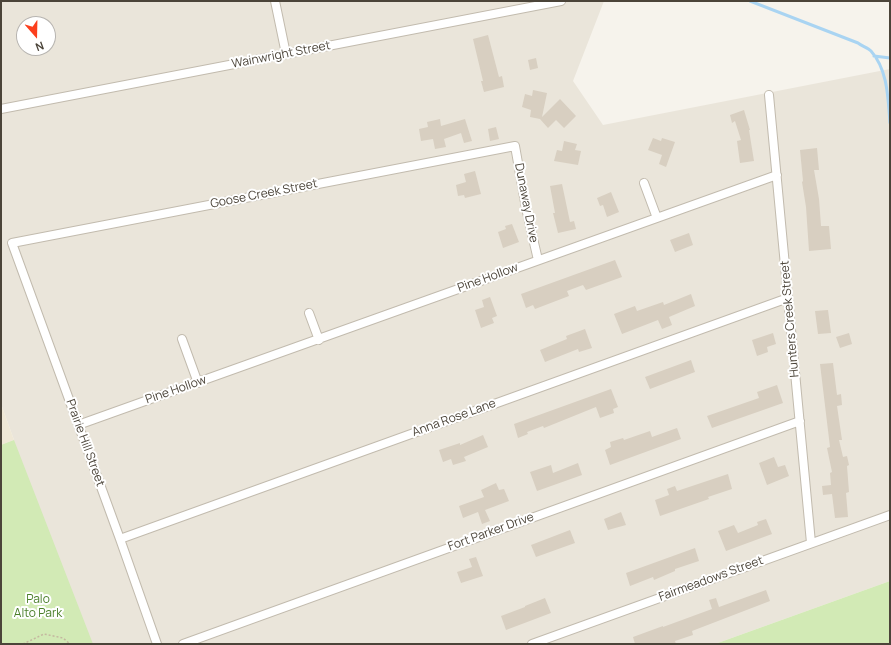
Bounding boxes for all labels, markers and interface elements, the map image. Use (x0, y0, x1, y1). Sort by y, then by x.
north arrow (16, 16, 56, 56)
text: N (34, 38, 46, 55)
street label: Wainwright Street (230, 38, 332, 72)
street label: Dunaway Drive (511, 162, 541, 244)
street label: Goose Creek Street (209, 177, 319, 211)
street label: Pine Hollow (456, 260, 520, 296)
street label: Hunters Creek Street (778, 260, 802, 378)
street label: Pine Hollow (144, 373, 208, 407)
street label: Anna Rose Lane (410, 396, 498, 440)
street label: Prairie Hill Street (63, 397, 107, 489)
street label: Fort Parker Drive (446, 510, 536, 554)
street label: Fairmeadows Street (657, 553, 765, 605)
park label: Palo Alto Park (14, 593, 62, 621)

